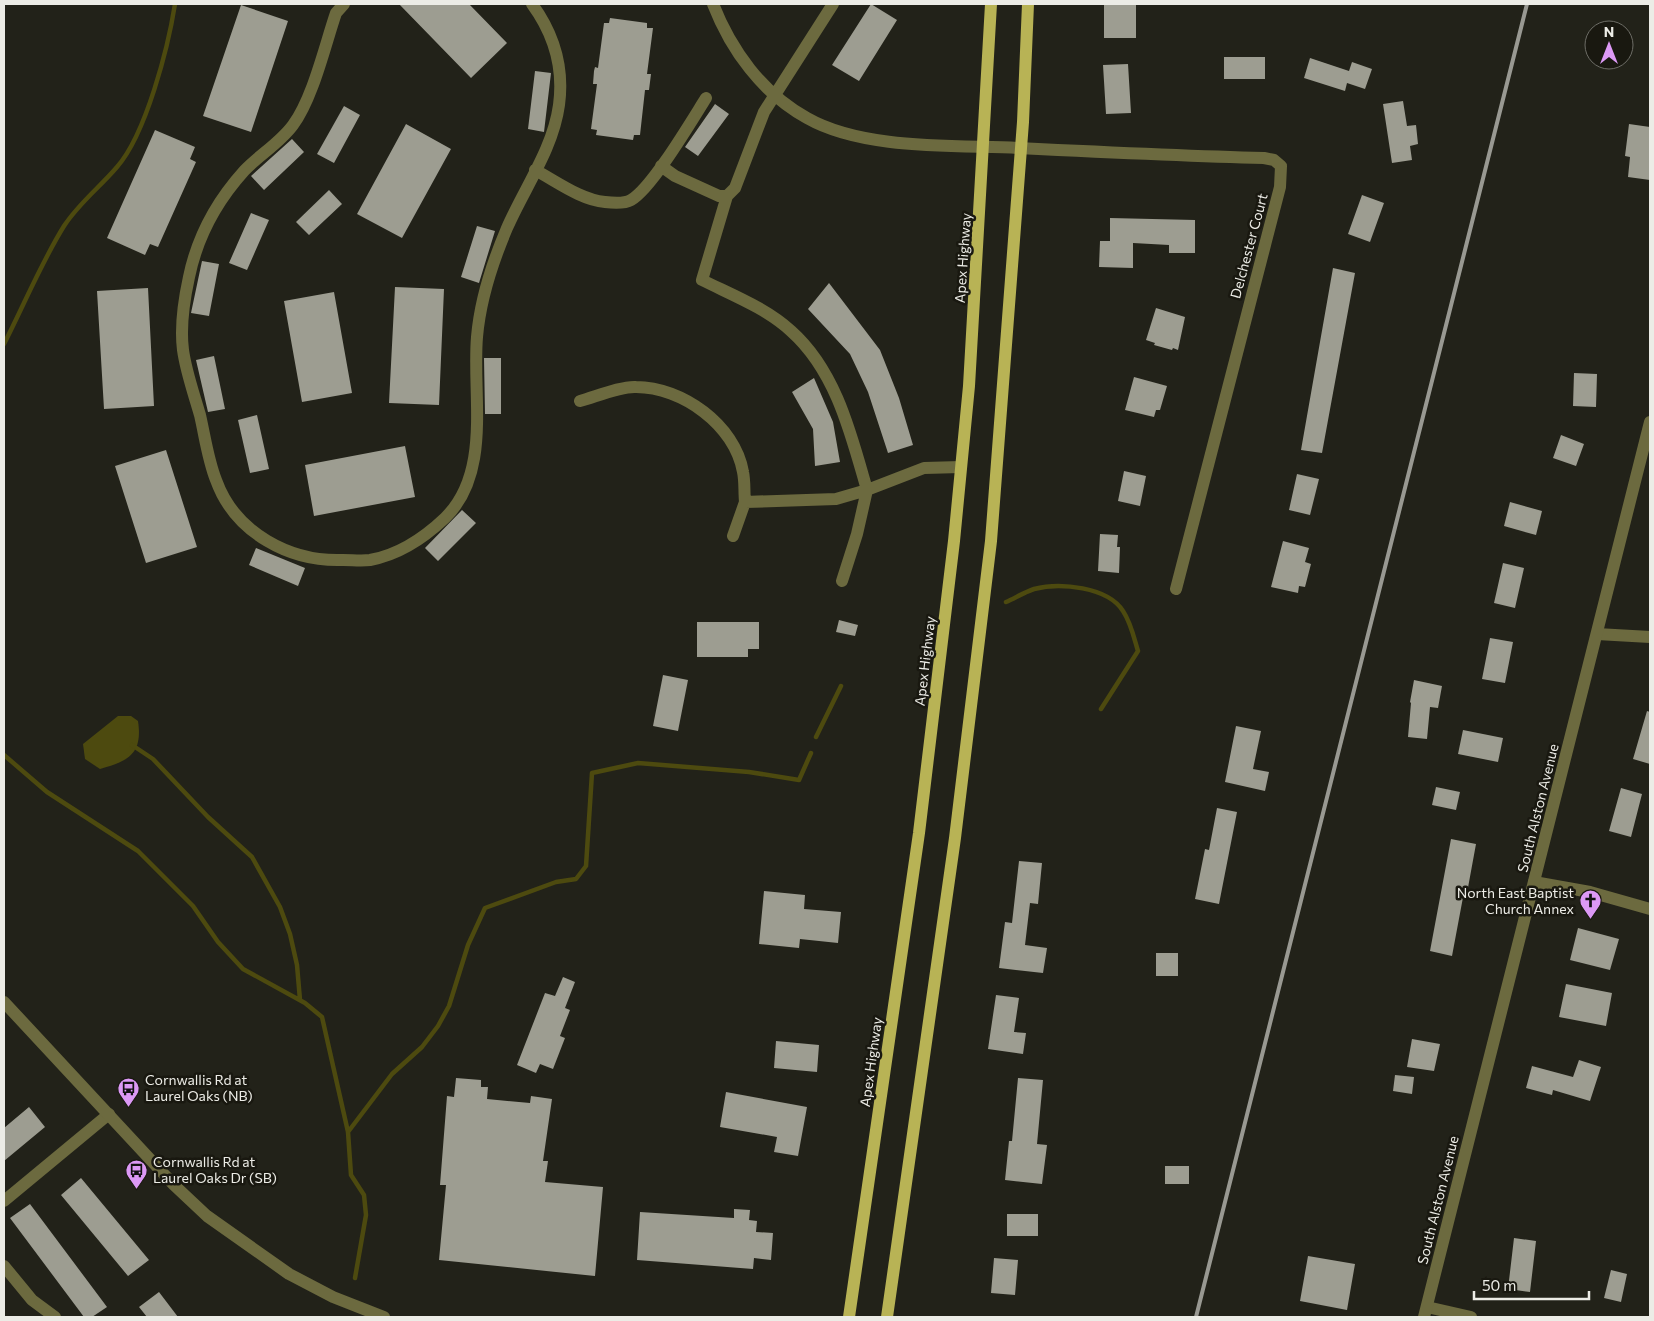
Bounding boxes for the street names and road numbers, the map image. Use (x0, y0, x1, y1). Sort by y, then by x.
street label: Delchester Court (1226, 191, 1271, 300)
street label: Apex Highway (951, 212, 974, 304)
street label: Apex Highway (911, 615, 938, 707)
street label: South Alston Avenue (1513, 742, 1562, 874)
street label: Apex Highway (856, 1016, 885, 1108)
street label: South Alston Avenue (1413, 1134, 1462, 1266)

